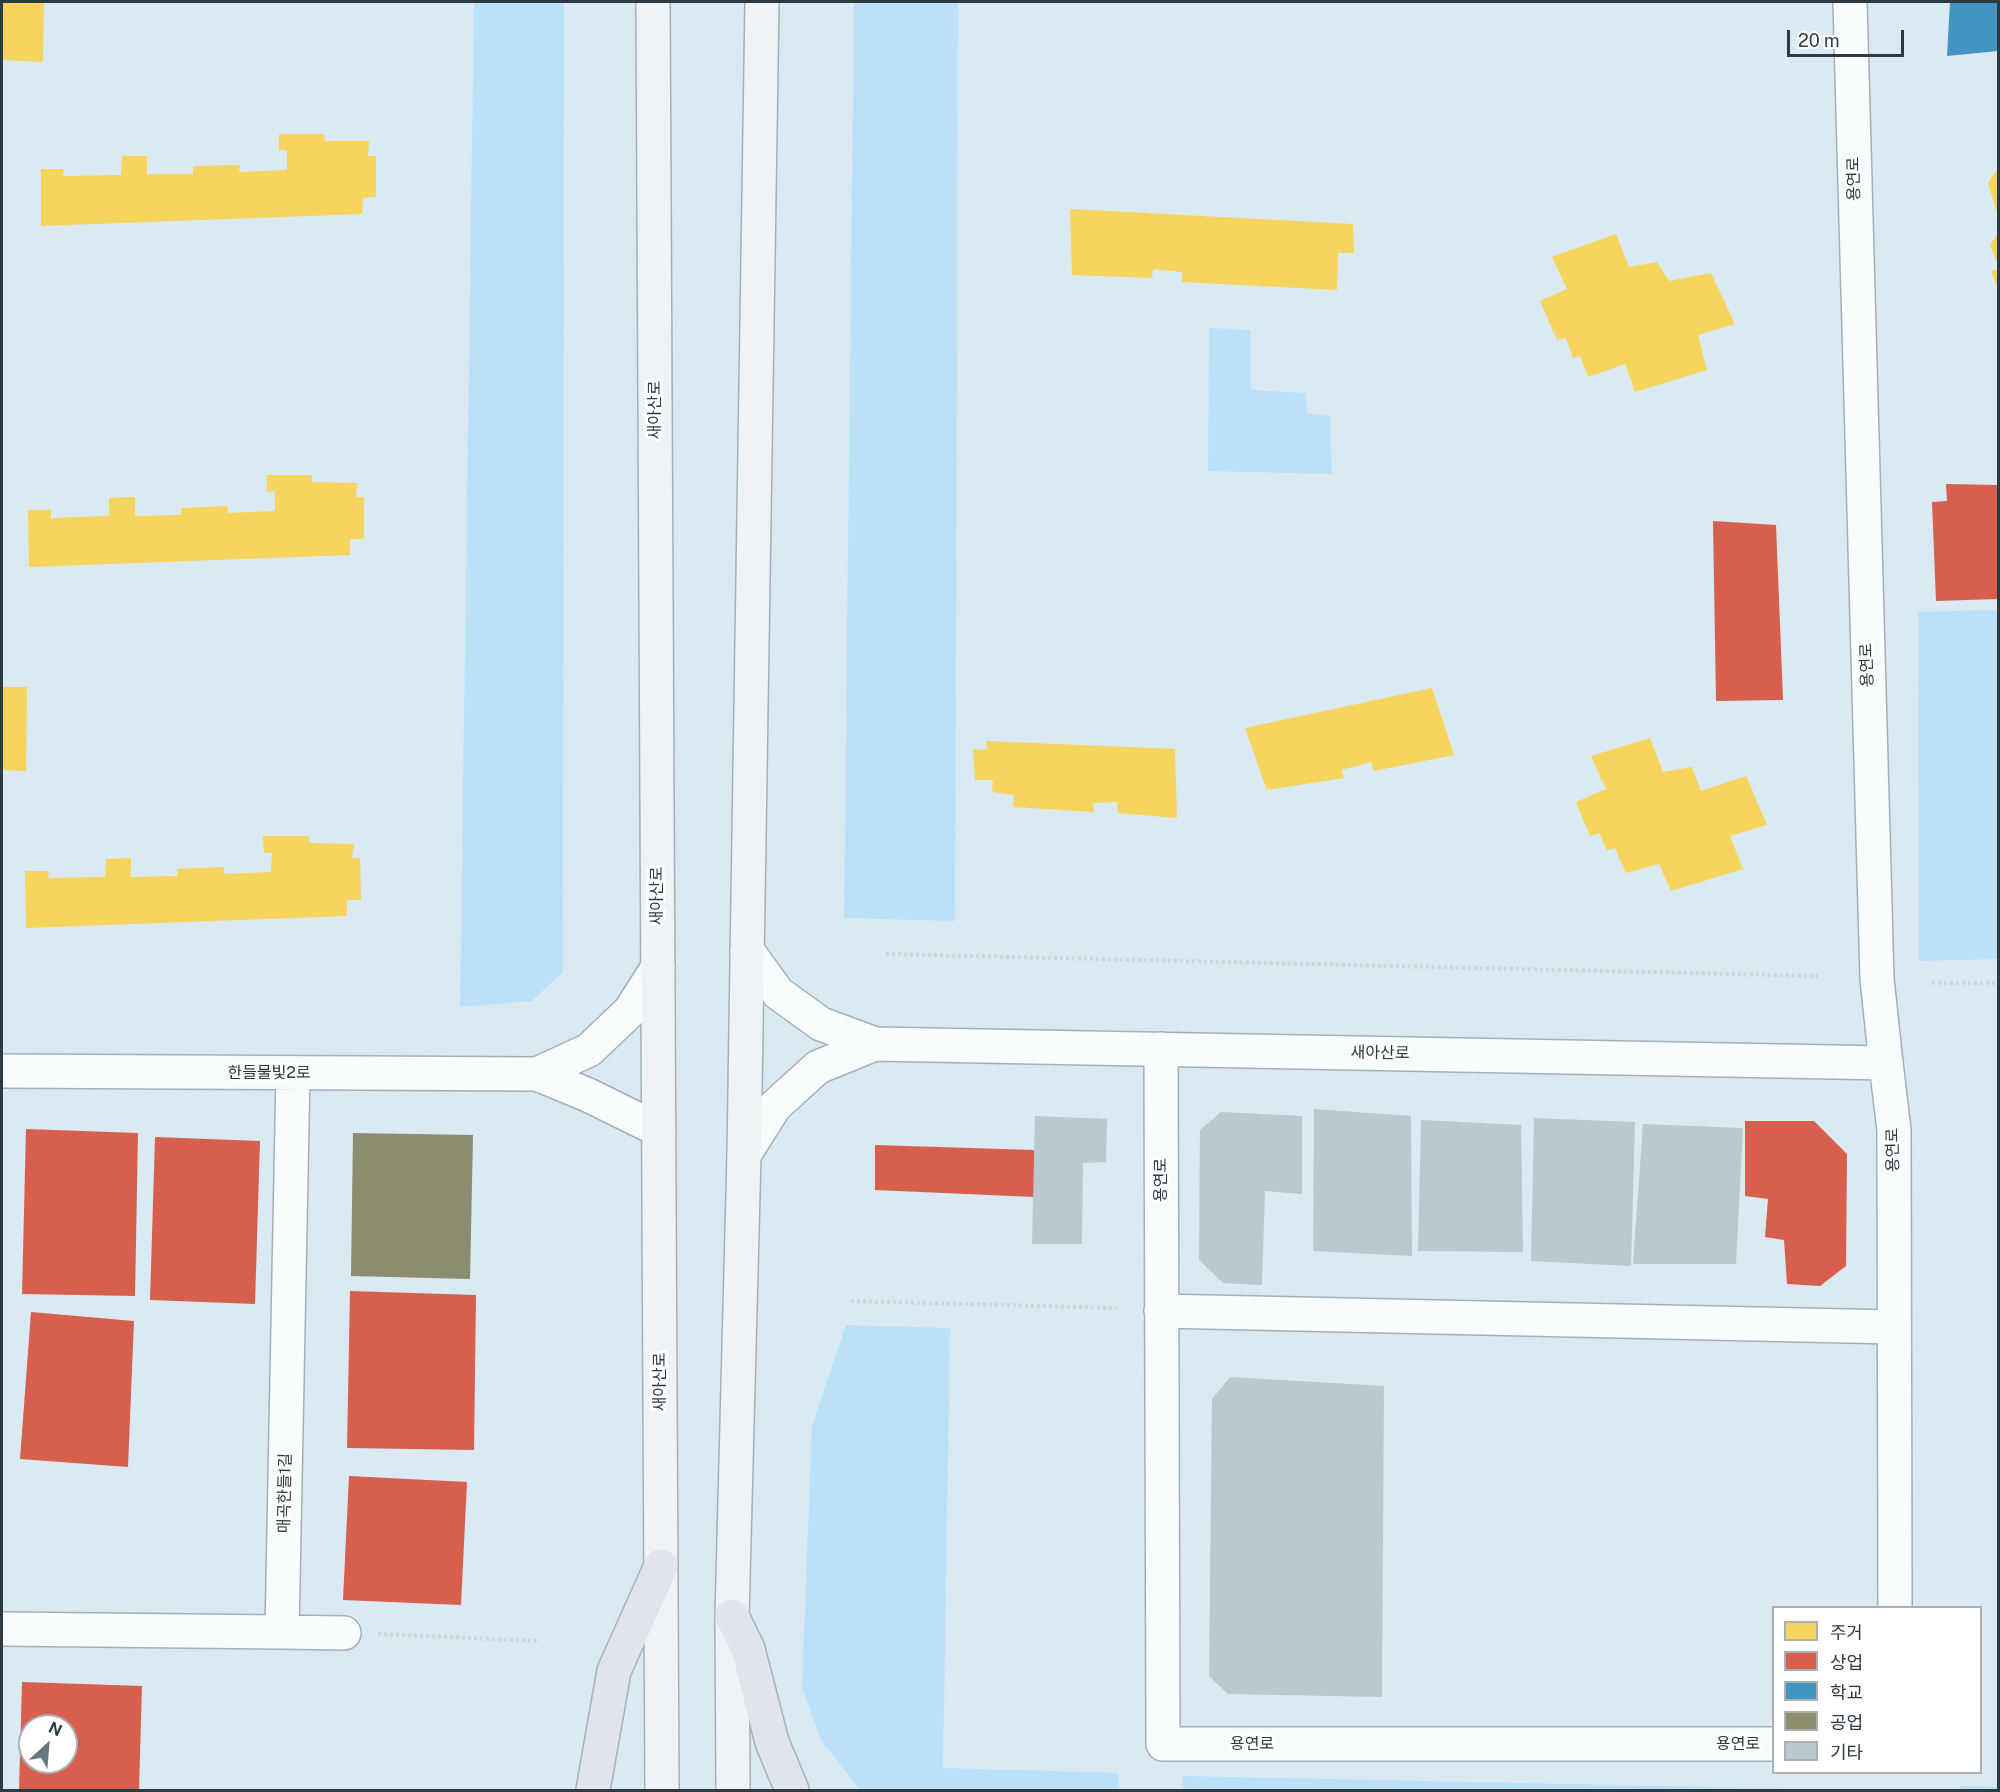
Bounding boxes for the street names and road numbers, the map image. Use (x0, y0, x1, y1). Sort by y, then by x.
street label: 용연로 (1844, 157, 1864, 201)
street label: 새아산로 (645, 381, 665, 439)
street label: 용연로 (1857, 643, 1877, 687)
street label: 새아산로 (647, 867, 667, 925)
street label: 새아산로 (1350, 1043, 1410, 1063)
street label: 한들물빛2로 (227, 1063, 311, 1083)
street label: 용연로 (1883, 1128, 1903, 1172)
street label: 용연로 (1151, 1158, 1171, 1202)
street label: 새아산로 (650, 1353, 670, 1411)
street label: 매곡한들1길 (275, 1453, 295, 1533)
street label: 용연로 (1230, 1734, 1274, 1754)
street label: 용연로 (1716, 1734, 1760, 1754)

